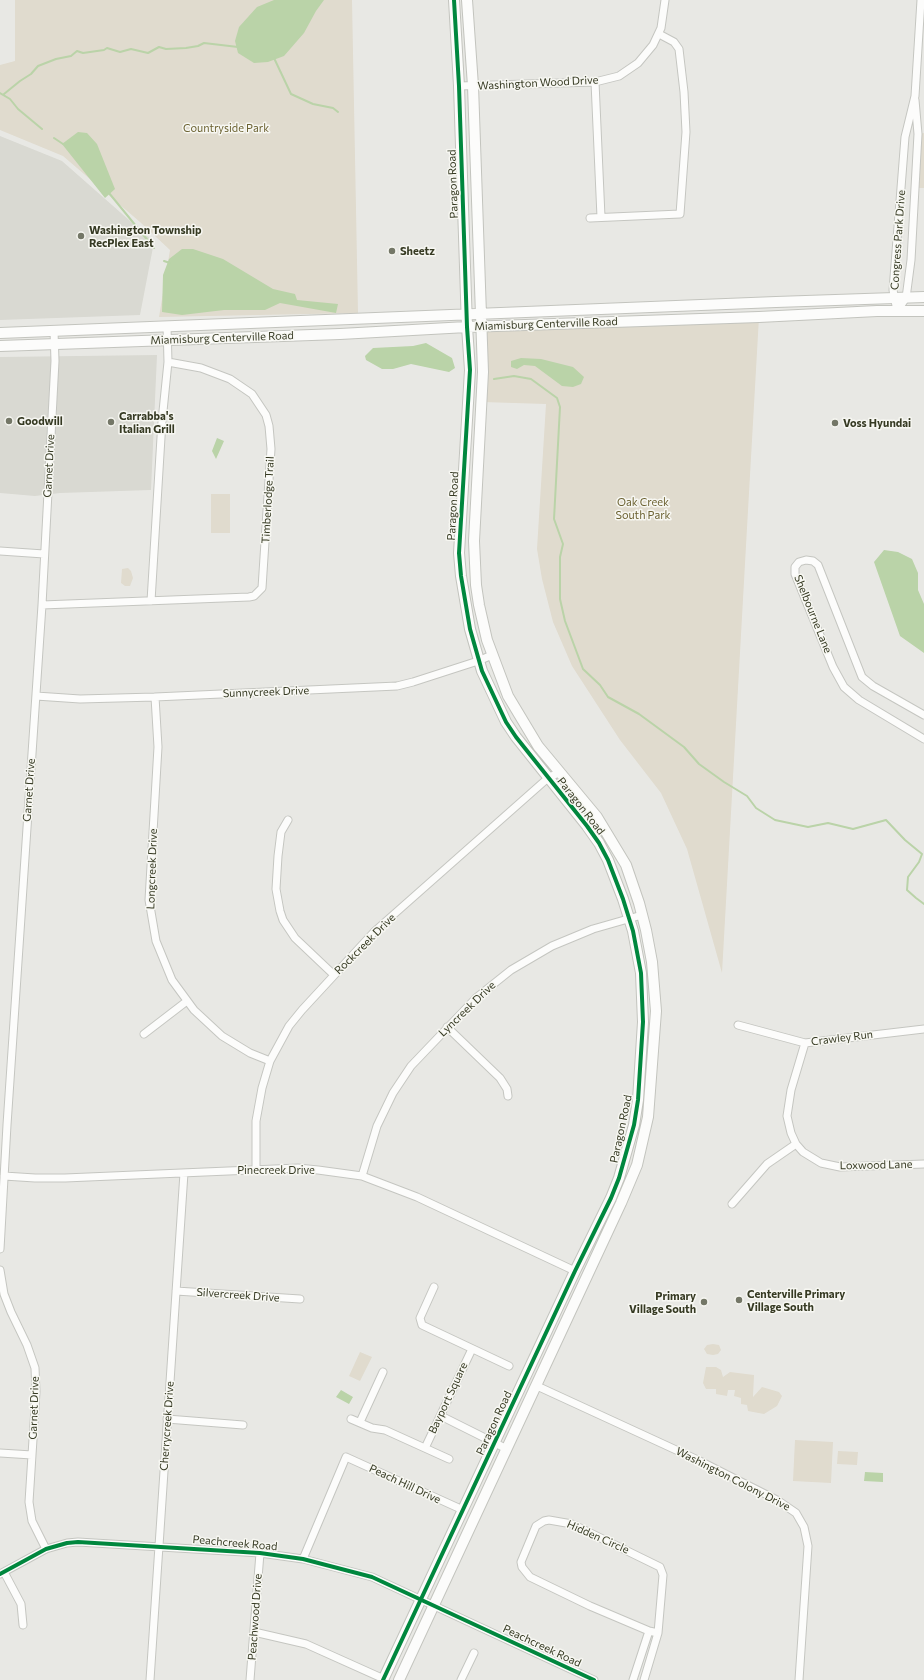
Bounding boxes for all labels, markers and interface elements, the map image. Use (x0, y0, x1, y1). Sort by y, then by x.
street label: Washington Wood Drive (477, 73, 599, 93)
park label: Countryside Park (183, 121, 269, 135)
street label: Paragon Road (445, 149, 461, 219)
street label: Congress Park Drive (888, 190, 908, 290)
place label: Washington Township RecPlex East (89, 223, 201, 249)
marker: Washington Township RecPlex East (76, 231, 86, 241)
place label: Sheetz (400, 244, 435, 258)
marker: Sheetz (387, 246, 397, 256)
street label: Miamisburg Centerville Road (474, 315, 618, 333)
street label: Miamisburg Centerville Road (150, 329, 294, 347)
place label: Carrabba's Italian Grill (119, 409, 175, 435)
place label: Goodwill (17, 414, 63, 428)
marker: Goodwill (4, 416, 14, 426)
place label: Voss Hyundai (843, 416, 911, 430)
marker: Carrabba's Italian Grill (106, 417, 116, 427)
marker: Voss Hyundai (830, 418, 840, 428)
street label: Garnet Drive (41, 434, 57, 498)
street label: Timberlodge Trail (259, 456, 277, 544)
street label: Paragon Road (445, 471, 461, 541)
park label: Oak Creek South Park (615, 495, 671, 521)
street label: Shelbourne Lane (791, 573, 835, 655)
street label: Sunnycreek Drive (223, 684, 309, 700)
street label: Garnet Drive (20, 758, 38, 822)
street label: Paragon Road (554, 775, 608, 837)
street label: Longcreek Drive (144, 828, 160, 910)
street label: Rockcreek Drive (332, 911, 398, 977)
street label: Lyncreek Drive (436, 979, 498, 1039)
street label: Crawley Run (810, 1028, 874, 1048)
street label: Paragon Road (607, 1094, 635, 1164)
street label: Loxwood Lane (839, 1158, 913, 1172)
street label: Pinecreek Drive (237, 1163, 315, 1177)
street label: Silvercreek Drive (196, 1286, 280, 1304)
place label: Centerville Primary Village South (747, 1287, 845, 1313)
place label: Primary Village South (629, 1289, 696, 1315)
marker: Centerville Primary Village South (734, 1295, 744, 1305)
marker: Primary Village South (699, 1297, 709, 1307)
street label: Bayport Square (426, 1360, 470, 1436)
street label: Garnet Drive (26, 1376, 42, 1440)
street label: Cherrycreek Drive (157, 1381, 177, 1471)
street label: Paragon Road (473, 1389, 515, 1457)
street label: Washington Colony Drive (674, 1444, 792, 1514)
street label: Peach Hill Drive (367, 1462, 443, 1506)
street label: Hidden Circle (565, 1517, 631, 1557)
street label: Peachcreek Road (192, 1533, 278, 1553)
street label: Peachwood Drive (245, 1573, 265, 1661)
street label: Peachcreek Road (501, 1622, 583, 1670)

